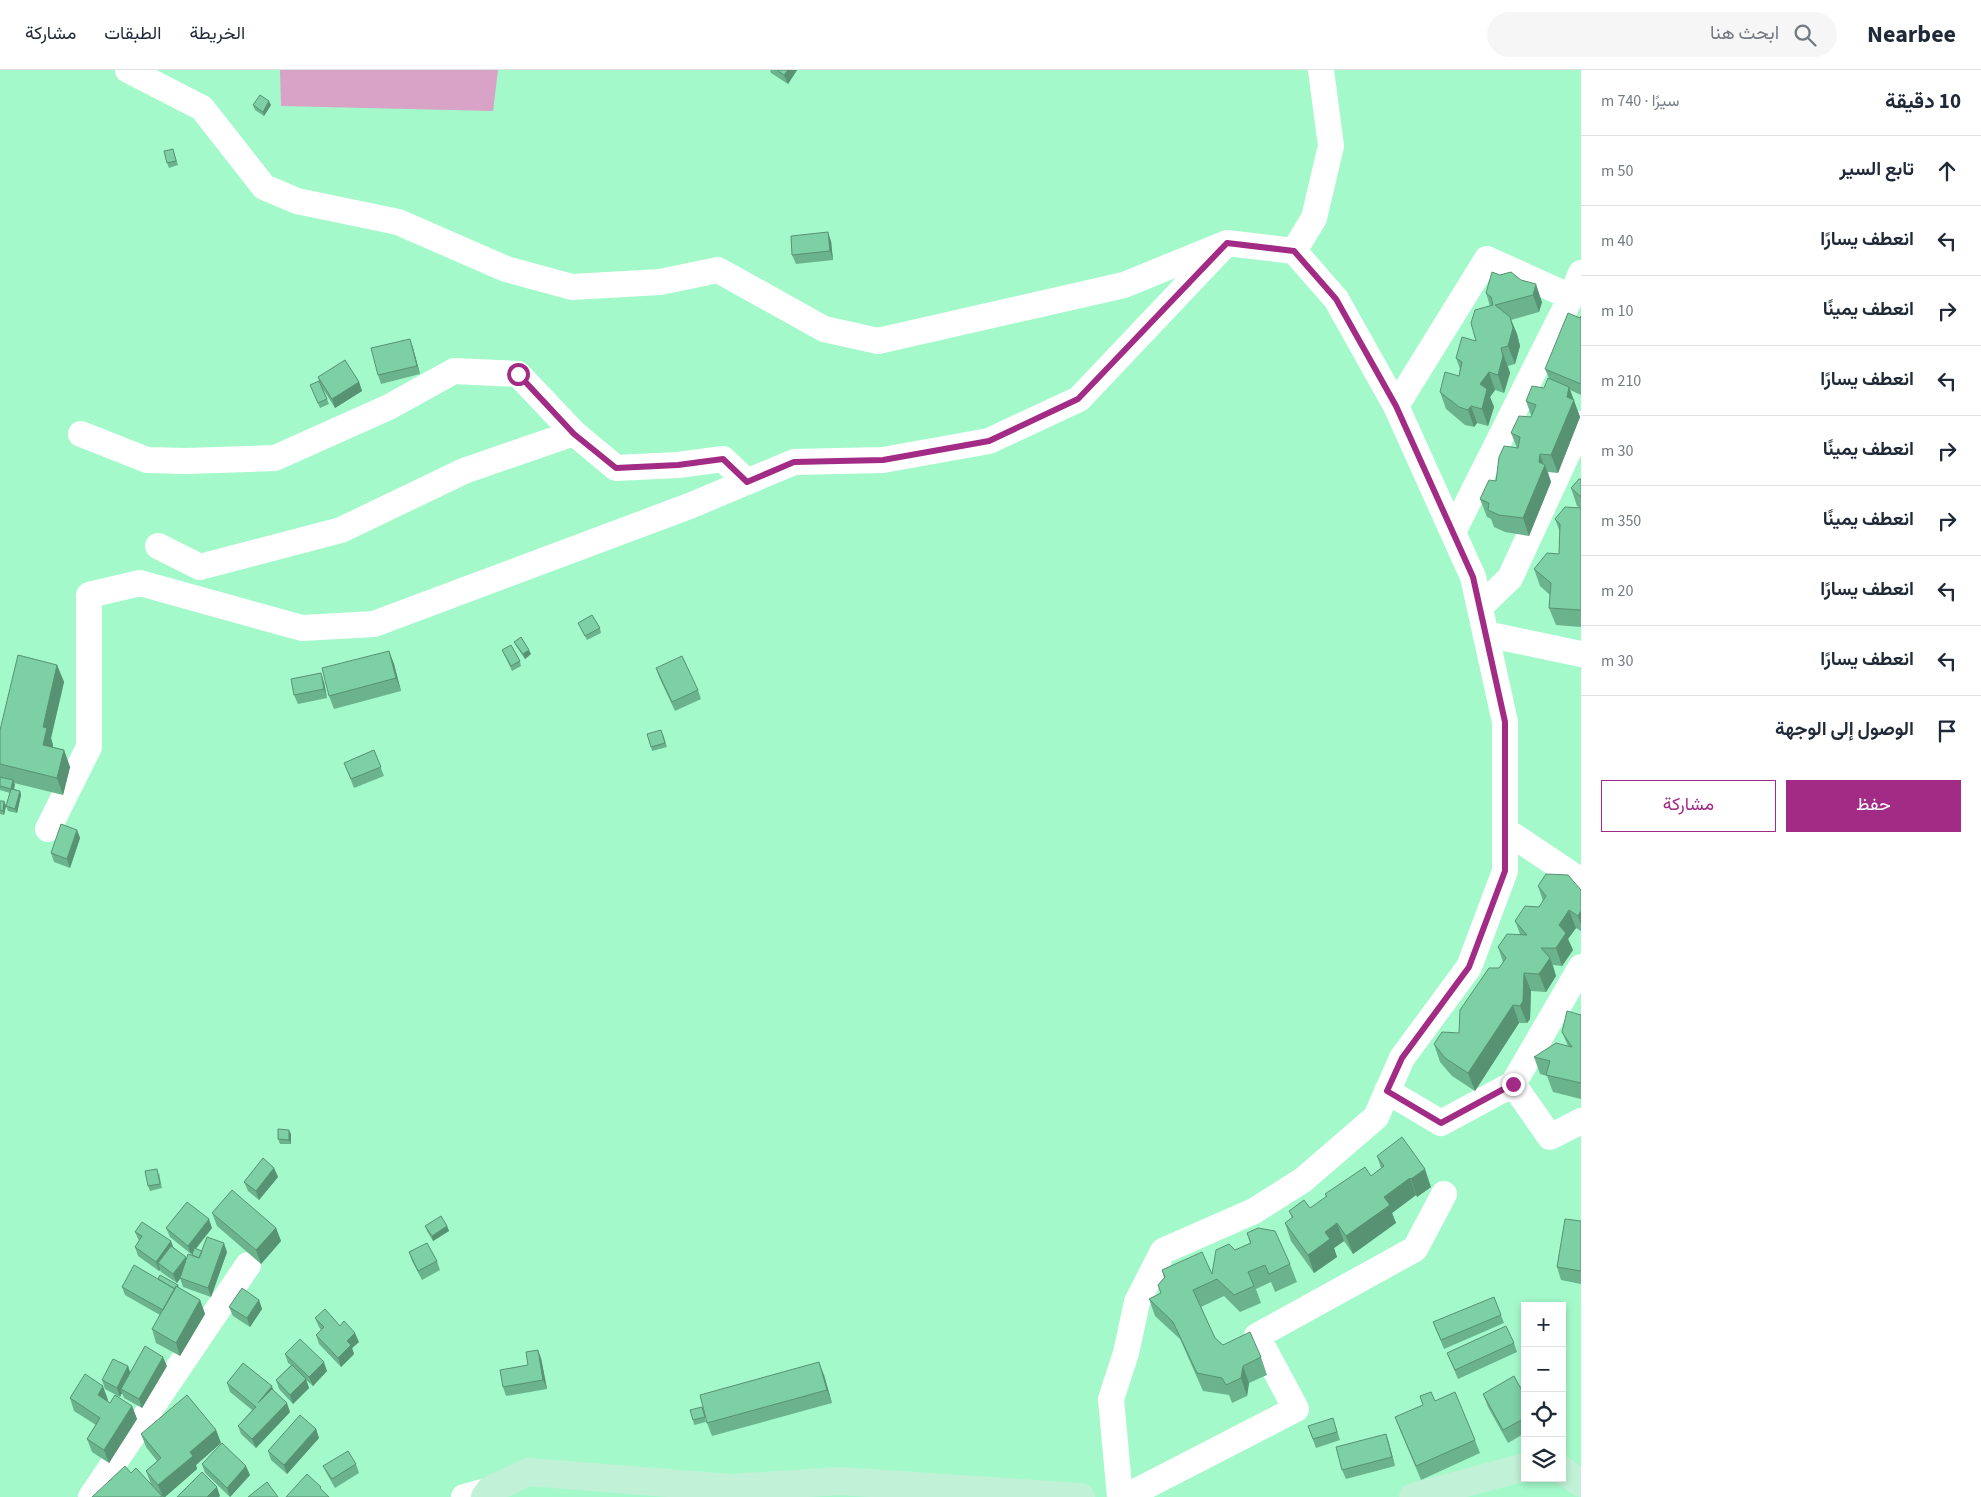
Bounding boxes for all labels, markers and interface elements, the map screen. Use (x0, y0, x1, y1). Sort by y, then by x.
search box (1487, 12, 1837, 57)
text: Nearbee (1867, 17, 1956, 52)
text: ابحث هنا (1710, 20, 1779, 47)
text: مشاركة (25, 21, 76, 46)
text: الطبقات (104, 21, 161, 46)
text: الخريطة (189, 21, 245, 46)
icon: search (1791, 21, 1819, 49)
text: 10 دقيقة (1885, 86, 1961, 116)
text: سيرًا · 740 m (1601, 90, 1679, 112)
text: تابع السير (1839, 156, 1914, 183)
icon: ahead (1933, 157, 1961, 185)
text: 50 m (1601, 160, 1633, 182)
text: انعطف يسارًا (1820, 226, 1914, 253)
icon: left (1933, 227, 1961, 255)
text: 40 m (1601, 230, 1633, 252)
text: انعطف يمينًا (1823, 296, 1914, 323)
icon: right (1933, 297, 1961, 325)
text: 10 m (1601, 300, 1633, 322)
route start (507, 363, 530, 386)
text: انعطف يسارًا (1820, 366, 1914, 393)
icon: left (1933, 367, 1961, 395)
text: 210 m (1601, 370, 1641, 392)
text: انعطف يمينًا (1823, 436, 1914, 463)
icon: right (1933, 437, 1961, 465)
text: 30 m (1601, 440, 1633, 462)
text: انعطف يمينًا (1823, 506, 1914, 533)
icon: right (1933, 507, 1961, 535)
text: 350 m (1601, 510, 1641, 532)
text: انعطف يسارًا (1820, 576, 1914, 603)
icon: left (1933, 577, 1961, 605)
text: 20 m (1601, 580, 1633, 602)
text: انعطف يسارًا (1820, 646, 1914, 673)
icon: left (1933, 647, 1961, 675)
text: 30 m (1601, 650, 1633, 672)
text: الوصول إلى الوجهة (1775, 716, 1914, 743)
icon: arrive (1933, 717, 1961, 745)
button: مشاركة (1601, 780, 1776, 832)
button: حفظ (1786, 780, 1961, 832)
route end (1502, 1073, 1525, 1096)
map controls (1521, 1302, 1566, 1482)
button: + (1521, 1302, 1566, 1347)
button: − (1521, 1347, 1566, 1392)
button: locate (1521, 1392, 1566, 1437)
button: layers (1521, 1437, 1566, 1482)

